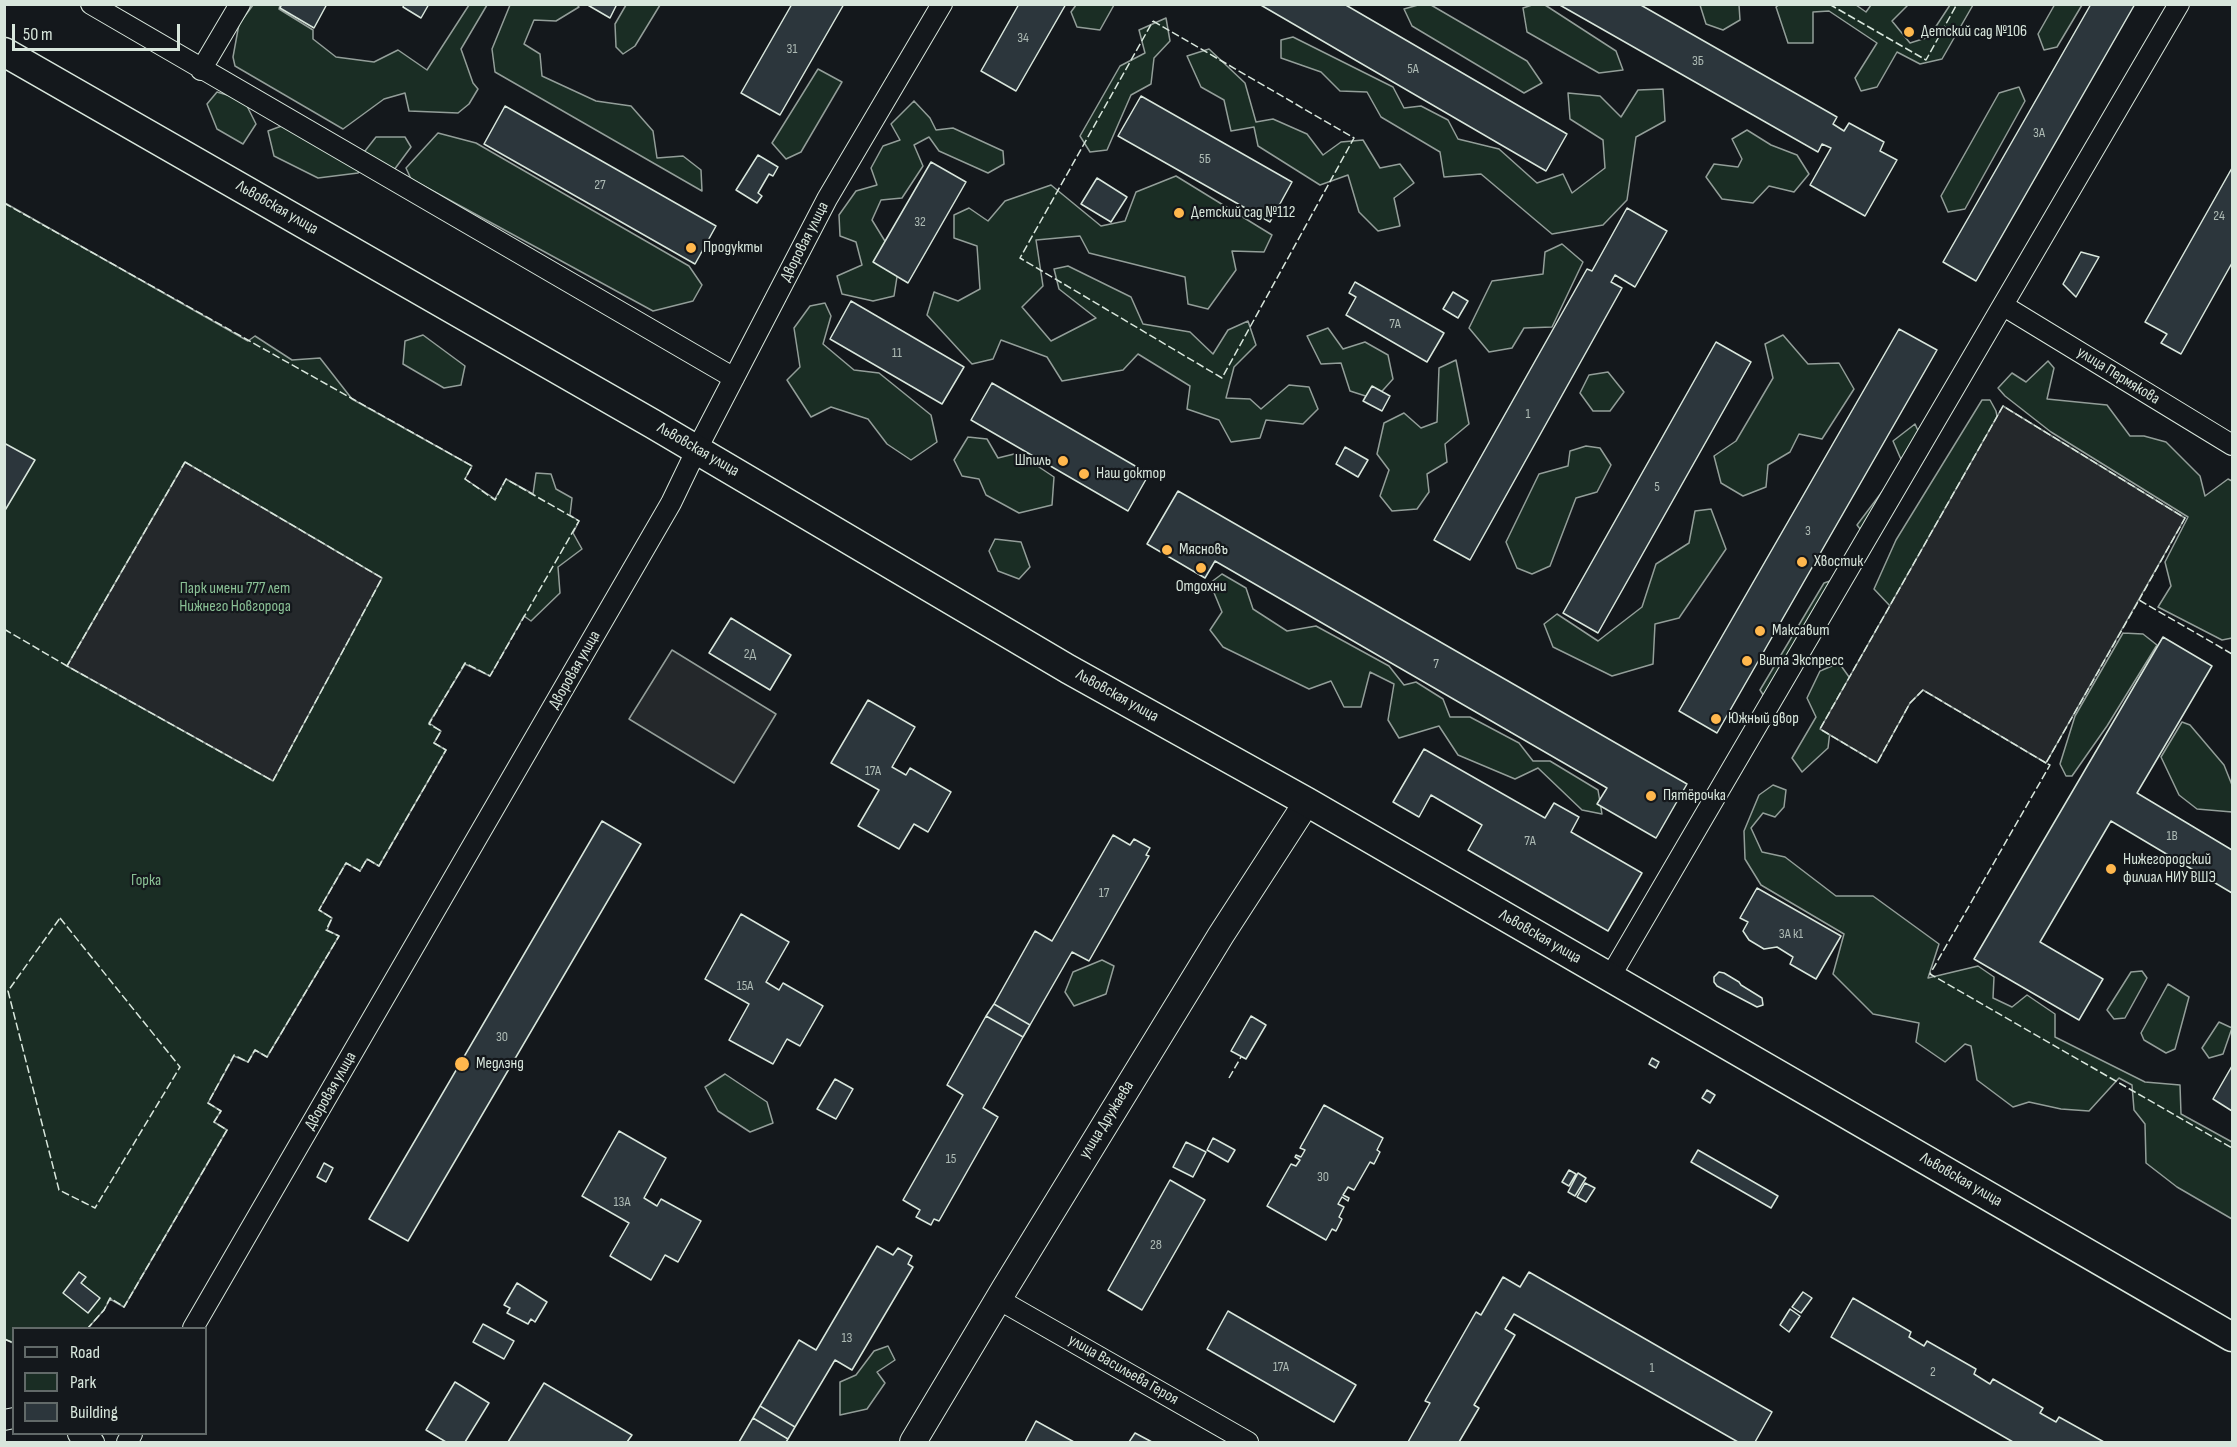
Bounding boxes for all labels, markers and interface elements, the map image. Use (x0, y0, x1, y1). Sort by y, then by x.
scale bar (15, 12, 183, 50)
place label: Детский сад №106 (1921, 22, 2027, 42)
text: 50 m (23, 24, 53, 45)
marker: Детский сад №106 (1902, 25, 1916, 39)
house number: 34 (1017, 30, 1029, 46)
house number: 31 (787, 41, 797, 57)
house number: 3Б (1692, 53, 1704, 69)
house number: 5А (1407, 61, 1419, 77)
house number: 3А (2033, 125, 2045, 141)
house number: 5Б (1199, 151, 1211, 167)
street label: Львовская улица (233, 177, 321, 239)
house number: 27 (594, 177, 606, 193)
street label: Дворовая улица (777, 199, 833, 285)
place label: Детский сад №112 (1191, 203, 1295, 223)
marker: Детский сад №112 (1172, 206, 1186, 220)
house number: 24 (2213, 208, 2225, 224)
house number: 32 (914, 214, 926, 230)
place label: Продукты (703, 238, 763, 258)
marker: Продукты (684, 241, 698, 255)
house number: 7А (1389, 316, 1401, 332)
street label: улица Пермякова (2073, 343, 2163, 409)
house number: 11 (892, 345, 902, 361)
house number: 1 (1526, 406, 1530, 422)
street label: Львовская улица (654, 419, 742, 481)
place label: Шпиль (1015, 451, 1051, 471)
marker: Шпиль (1056, 454, 1070, 468)
place label: Наш доктор (1096, 464, 1166, 484)
marker: Наш доктор (1077, 467, 1091, 481)
house number: 5 (1654, 479, 1660, 495)
house number: 3 (1805, 523, 1811, 539)
place label: Мясновъ (1179, 540, 1228, 560)
marker: Мясновъ (1160, 543, 1174, 557)
place label: Хвостик (1814, 552, 1863, 572)
marker: Хвостик (1795, 555, 1809, 569)
marker: Отдохни (1194, 561, 1208, 575)
place label: Отдохни (1176, 577, 1226, 597)
park label: Парк имени 777 лет Нижнего Новгорода (179, 579, 291, 617)
place label: Максавит (1772, 621, 1829, 641)
marker: Максавит (1753, 624, 1767, 638)
street label: Дворовая улица (545, 628, 605, 712)
house number: 2Д (744, 646, 756, 662)
place label: Вита Экспресс (1759, 651, 1844, 671)
marker: Вита Экспресс (1740, 654, 1754, 668)
house number: 7 (1433, 656, 1439, 672)
street label: Львовская улица (1072, 665, 1162, 727)
place label: Южный двор (1728, 709, 1799, 729)
marker: Южный двор (1709, 712, 1723, 726)
house number: 17А (865, 763, 881, 779)
place label: Пятёрочка (1663, 786, 1726, 806)
marker: Пятёрочка (1644, 789, 1658, 803)
house number: 1В (2166, 828, 2178, 844)
house number: 7А (1524, 833, 1536, 849)
place label: Нижегородский филиал НИУ ВШЭ (2123, 850, 2216, 888)
marker: Нижегородский филиал НИУ ВШЭ (2104, 862, 2118, 876)
park label: Горка (131, 871, 161, 891)
house number: 17 (1099, 885, 1109, 901)
street label: Львовская улица (1496, 906, 1584, 968)
house number: 3А к1 (1779, 926, 1803, 942)
house number: 15А (737, 978, 753, 994)
house number: 30 (496, 1029, 508, 1045)
street label: Дворовая улица (301, 1049, 361, 1133)
place label: Медлэнд (476, 1054, 524, 1074)
marker: Медлэнд (453, 1055, 471, 1073)
street label: улица Дружаева (1075, 1078, 1139, 1162)
street label: Львовская улица (1917, 1149, 2005, 1211)
house number: 15 (946, 1151, 956, 1167)
house number: 30 (1317, 1169, 1329, 1185)
house number: 13А (614, 1194, 630, 1210)
house number: 28 (1150, 1237, 1162, 1253)
legend (12, 1327, 207, 1435)
house number: 13 (842, 1330, 852, 1346)
street label: улица Васильева Героя (1064, 1331, 1182, 1409)
text: Road (70, 1342, 100, 1363)
house number: 17А (1273, 1359, 1289, 1375)
house number: 1 (1650, 1360, 1654, 1376)
house number: 2 (1930, 1364, 1936, 1380)
text: Park (70, 1372, 96, 1393)
text: Building (70, 1402, 118, 1423)

